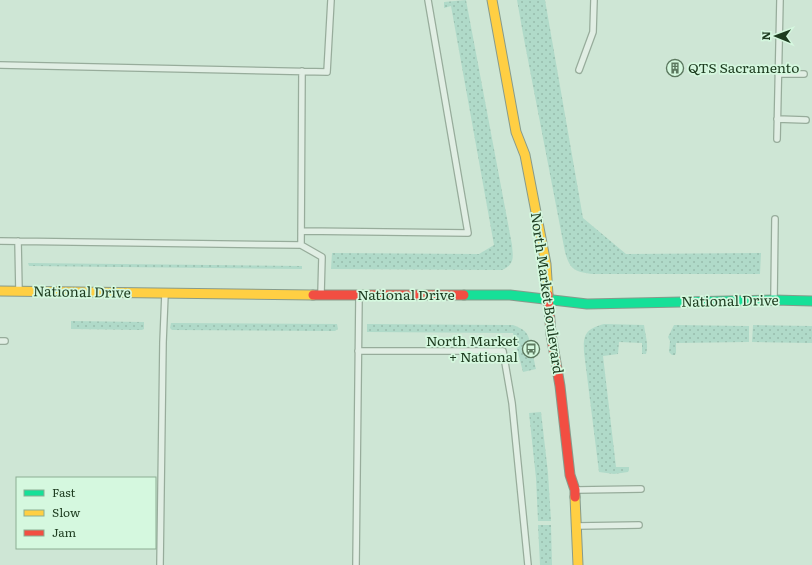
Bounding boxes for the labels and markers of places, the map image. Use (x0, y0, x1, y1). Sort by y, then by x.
place label: QTS Sacramento (688, 57, 799, 77)
building icon: QTS Sacramento (665, 58, 685, 78)
place label: North Market + National (426, 330, 518, 366)
bus stop icon: North Market + National (521, 339, 541, 359)

